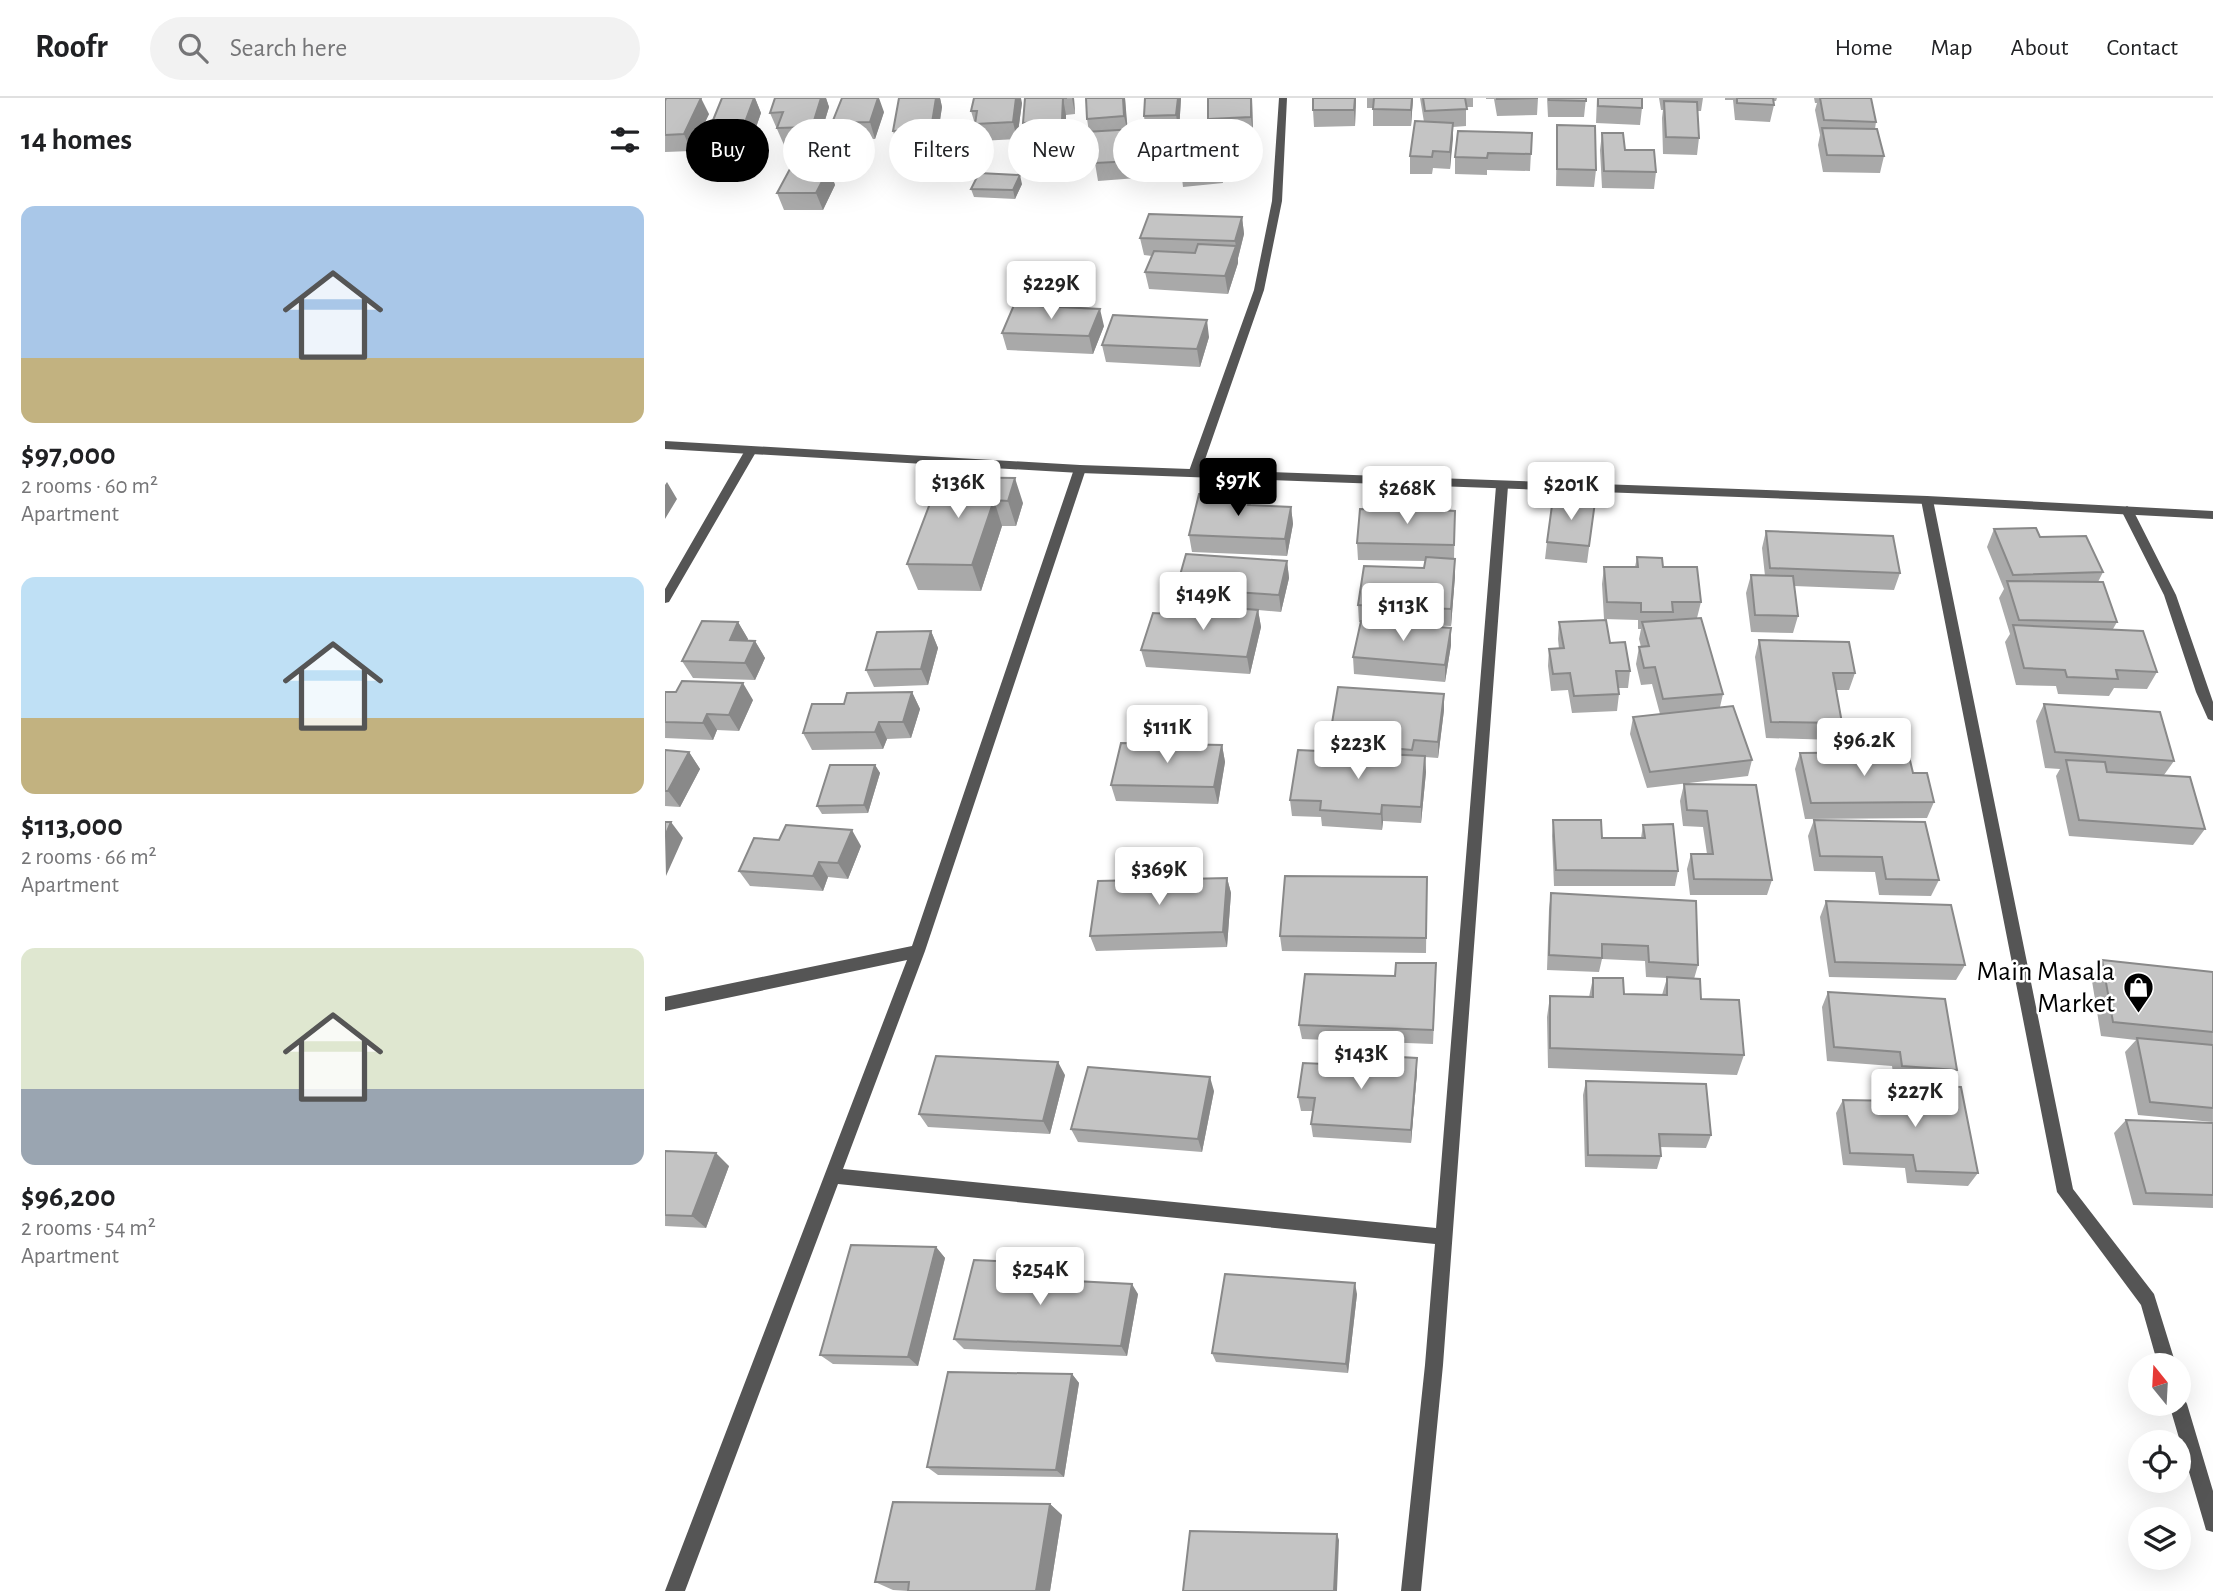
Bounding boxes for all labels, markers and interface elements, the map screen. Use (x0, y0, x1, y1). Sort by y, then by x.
search box (150, 17, 640, 80)
icon: search (174, 29, 212, 67)
text: Roofr (35, 31, 108, 64)
text: Search here (230, 35, 347, 61)
text: Home (1835, 36, 1893, 60)
text: Map (1931, 36, 1973, 60)
text: About (2011, 36, 2068, 60)
text: Contact (2106, 36, 2178, 60)
chip: Buy (686, 119, 769, 182)
chip: Rent (783, 119, 875, 182)
chip: Filters (889, 119, 994, 182)
chip: New (1008, 119, 1099, 182)
chip: Apartment (1113, 119, 1263, 182)
icon: filters (606, 121, 644, 159)
text: 14 homes (21, 125, 132, 155)
icon: home (270, 252, 396, 378)
pin: $229K (1002, 262, 1100, 321)
text: $229K (1023, 272, 1079, 295)
text: $97,000 (21, 440, 116, 470)
pin: $97K (1197, 458, 1279, 518)
pin: $136K (909, 460, 1007, 520)
pin: $201K (1522, 462, 1620, 522)
pin: $268K (1358, 466, 1456, 526)
text: $97K (1216, 469, 1260, 492)
text: $136K (931, 471, 985, 494)
text: $201K (1544, 473, 1598, 496)
text: 2 rooms · 60 m² (21, 475, 158, 498)
text: $268K (1378, 477, 1436, 500)
text: Apartment (21, 503, 119, 526)
pin: $149K (1154, 573, 1252, 632)
text: $149K (1176, 583, 1230, 606)
pin: $113K (1354, 584, 1452, 643)
text: $113K (1378, 594, 1428, 617)
icon: home (270, 623, 396, 749)
pin: $111K (1118, 706, 1216, 765)
text: $111K (1143, 716, 1191, 739)
pin: $96.2K (1807, 718, 1921, 778)
pin: $223K (1309, 722, 1407, 781)
text: $96.2K (1833, 729, 1895, 752)
text: $223K (1330, 732, 1386, 755)
text: $113,000 (21, 811, 123, 841)
text: 2 rooms · 66 m² (21, 846, 157, 869)
pin: $369K (1110, 848, 1208, 907)
text: $369K (1131, 858, 1187, 881)
text: Apartment (21, 874, 119, 897)
place label: Main Masala Market (1977, 958, 2115, 1018)
shop icon: Main Masala Market (2121, 971, 2155, 1015)
icon: home (270, 994, 396, 1120)
pin: $143K (1312, 1032, 1410, 1091)
text: $143K (1334, 1042, 1388, 1065)
pin: $227K (1866, 1070, 1964, 1129)
text: $227K (1887, 1080, 1943, 1103)
text: $96,200 (21, 1182, 116, 1212)
text: 2 rooms · 54 m² (21, 1217, 156, 1240)
text: Apartment (21, 1245, 119, 1268)
pin: $254K (991, 1248, 1089, 1307)
text: $254K (1012, 1258, 1068, 1281)
north arrow (2128, 1353, 2191, 1416)
map controls (2128, 1353, 2191, 1570)
button: locate (2128, 1430, 2191, 1493)
button: layers (2128, 1507, 2191, 1570)

